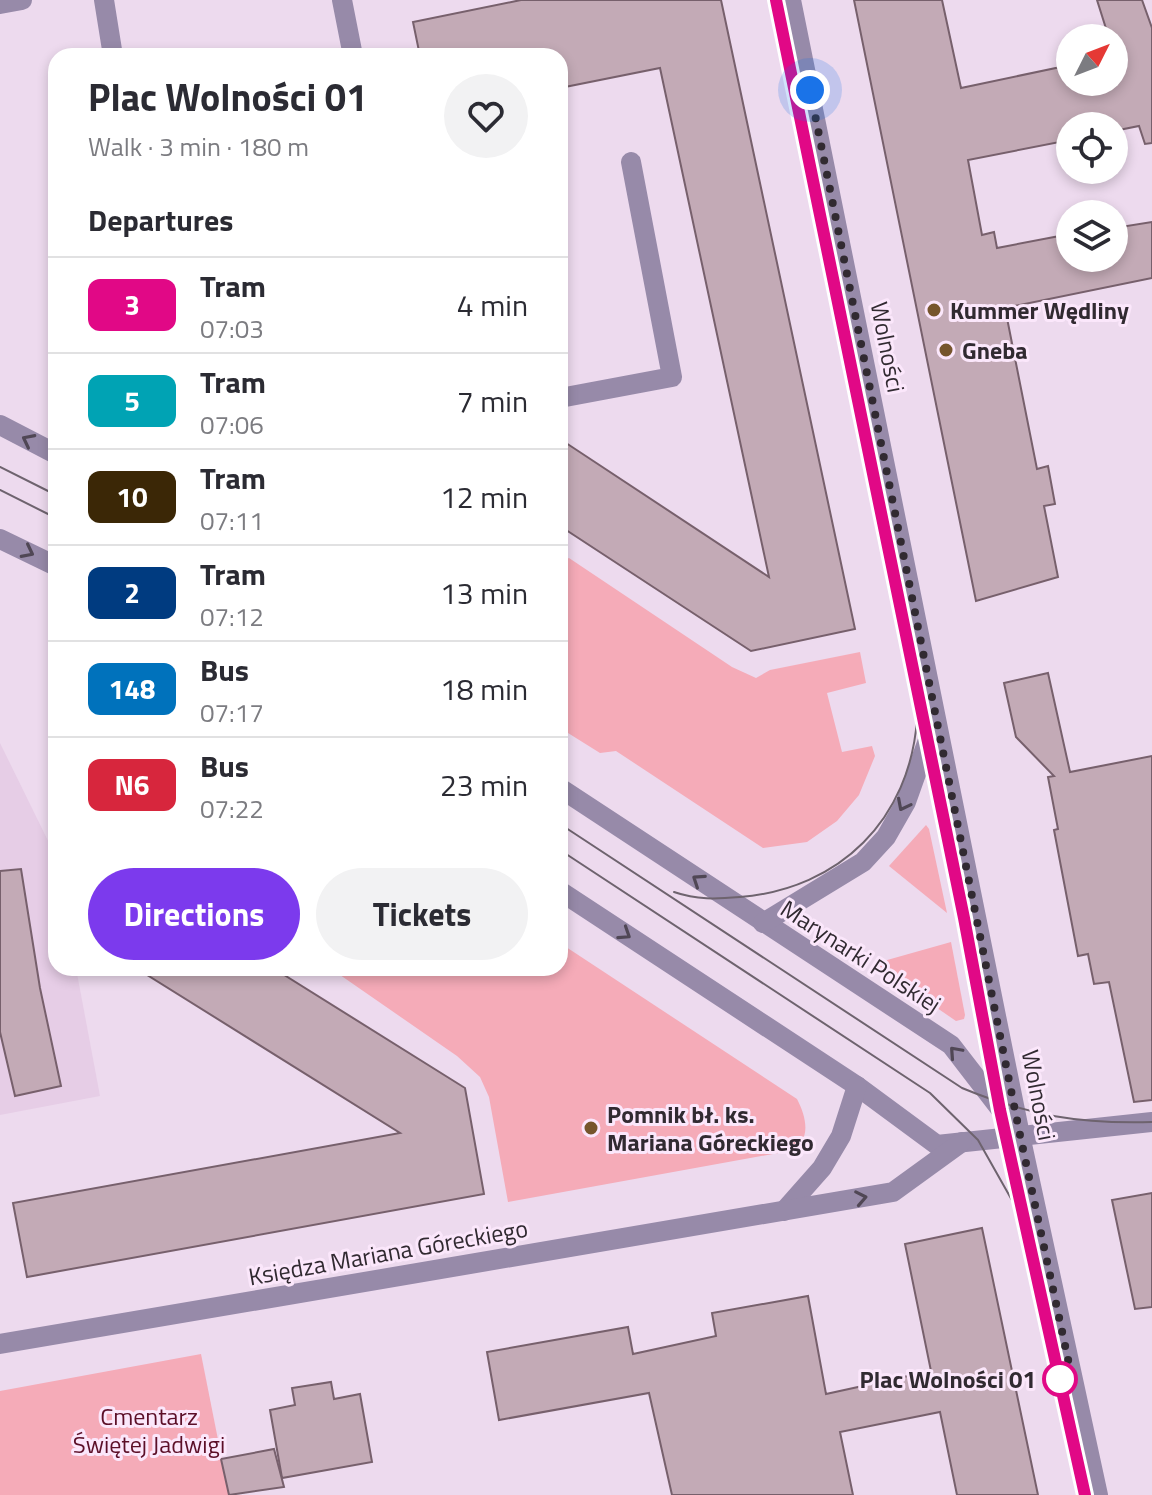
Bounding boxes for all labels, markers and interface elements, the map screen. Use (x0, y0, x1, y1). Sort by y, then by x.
north arrow (1056, 24, 1128, 96)
map controls (1056, 24, 1128, 272)
text: Plac Wolności 01 (88, 68, 367, 126)
your location (790, 70, 830, 110)
button: heart (444, 74, 528, 158)
button: locate (1056, 112, 1128, 184)
text: Walk · 3 min · 180 m (88, 127, 309, 166)
text: Departures (88, 197, 233, 243)
button: layers (1056, 200, 1128, 272)
text: Tram (200, 263, 266, 309)
text: 4 min (457, 282, 528, 328)
text: 3 (124, 283, 140, 326)
place label: Kummer Wędliny (950, 292, 1129, 328)
street label: Wolności (862, 299, 914, 395)
marker: Kummer Wędliny (925, 301, 943, 319)
text: 07:03 (200, 309, 264, 348)
place label: Gneba (962, 332, 1028, 368)
marker: Gneba (937, 341, 955, 359)
text: Tram (200, 359, 266, 405)
text: 7 min (457, 378, 528, 424)
text: 5 (124, 379, 140, 422)
text: 07:06 (200, 405, 264, 444)
one-way arrow (22, 434, 36, 449)
text: Tram (200, 455, 266, 501)
text: 12 min (440, 474, 528, 520)
text: 10 (116, 475, 148, 518)
text: 07:11 (200, 501, 264, 540)
one-way arrow (20, 542, 35, 557)
text: Tram (200, 551, 266, 597)
text: 13 min (440, 570, 528, 616)
text: 2 (124, 571, 140, 614)
text: 07:12 (200, 597, 264, 636)
text: Bus (200, 647, 249, 693)
text: 18 min (440, 666, 528, 712)
text: 148 (108, 667, 156, 710)
text: 07:17 (200, 693, 264, 732)
text: Bus (200, 743, 249, 789)
text: 23 min (440, 762, 528, 808)
text: N6 (114, 763, 150, 806)
text: 07:22 (200, 789, 264, 828)
one-way arrow (897, 797, 913, 812)
button: Directions (88, 868, 300, 960)
button: Tickets (316, 868, 528, 960)
one-way arrow (692, 874, 707, 889)
street label: Marynarki Polskiej (774, 891, 948, 1021)
one-way arrow (617, 924, 631, 939)
one-way arrow (950, 1047, 964, 1061)
street label: Wolności (1013, 1047, 1065, 1143)
place label: Pomnik bł. ks. Mariana Góreckiego (607, 1096, 814, 1160)
marker: Pomnik bł. ks. Mariana Góreckiego (582, 1119, 600, 1137)
one-way arrow (854, 1190, 868, 1207)
street label: Księdza Mariana Góreckiego (245, 1210, 531, 1294)
place label: Plac Wolności 01 (860, 1361, 1036, 1397)
marker: Plac Wolności 01 (1043, 1362, 1077, 1396)
park label: Cmentarz Świętej Jadwigi (73, 1398, 225, 1462)

